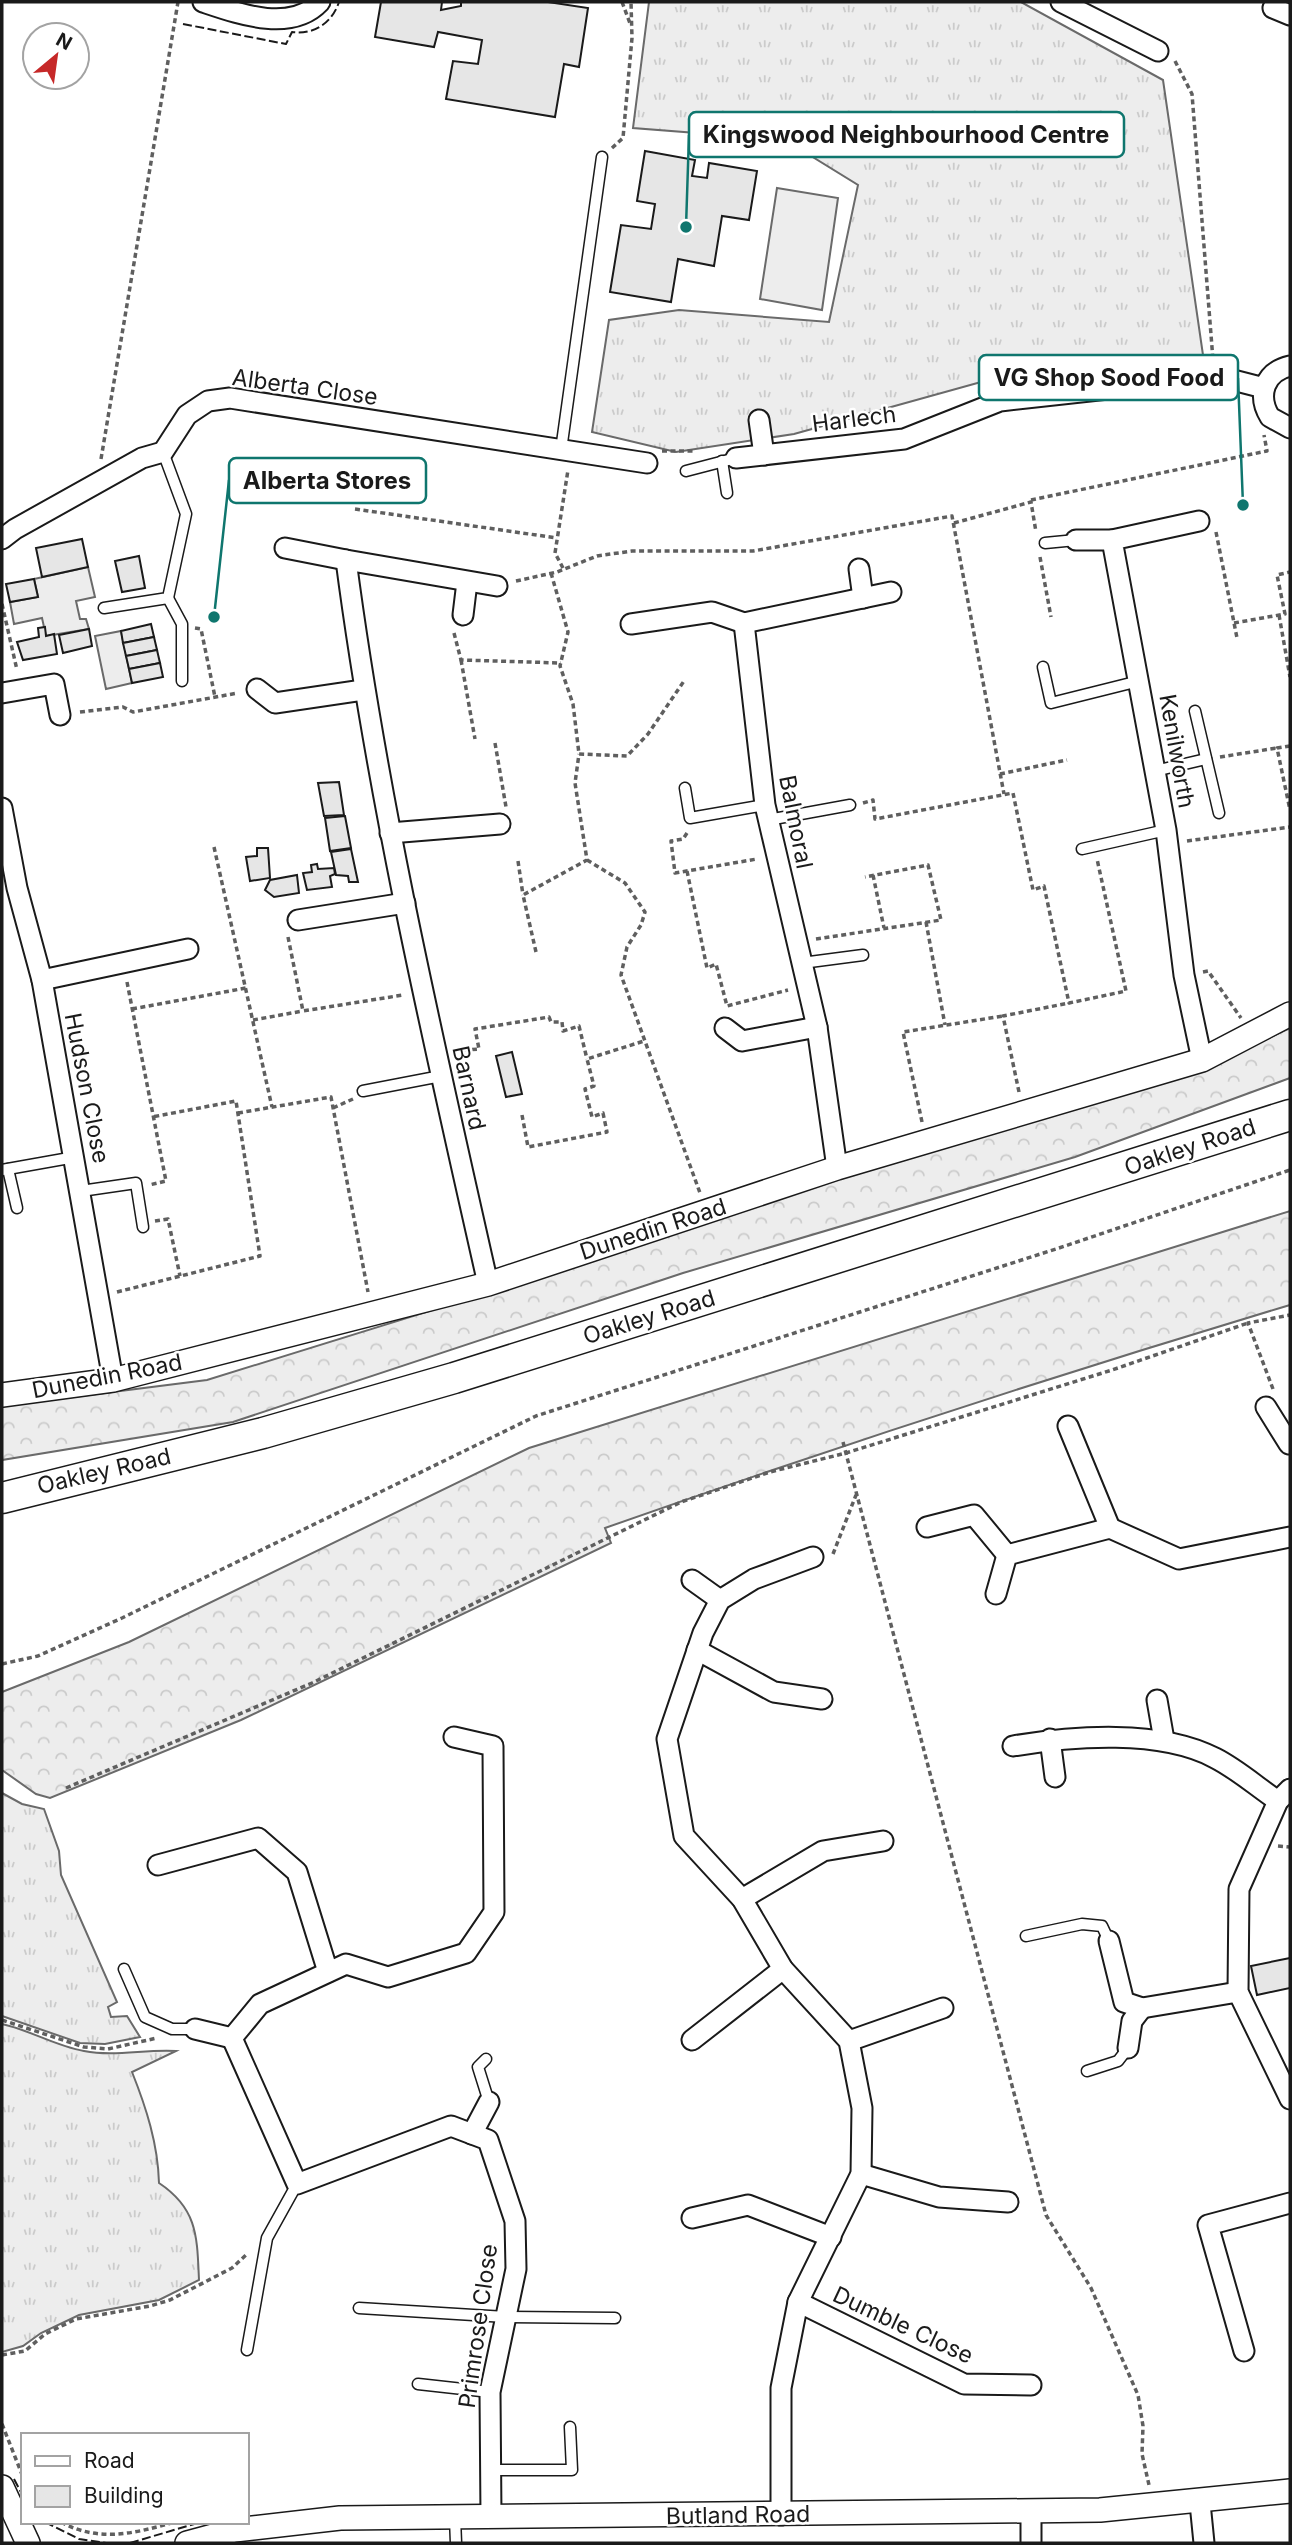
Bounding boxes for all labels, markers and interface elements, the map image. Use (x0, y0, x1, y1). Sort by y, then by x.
north arrow (21, 21, 91, 91)
text: N (52, 28, 76, 55)
callout: Kingswood Neighbourhood Centre (689, 112, 1124, 157)
text: Kingswood Neighbourhood Centre (703, 120, 1109, 149)
callout: VG Shop Sood Food (979, 355, 1238, 400)
street label: Alberta Close (230, 363, 380, 411)
text: VG Shop Sood Food (994, 363, 1224, 392)
street label: Harlech (810, 400, 898, 438)
callout: Alberta Stores (229, 458, 426, 503)
text: Alberta Stores (243, 466, 411, 495)
street label: Kenilworth (1153, 692, 1201, 810)
street label: Balmoral (773, 773, 819, 871)
street label: Hudson Close (59, 1010, 115, 1166)
street label: Barnard (446, 1043, 492, 1133)
street label: Oakley Road (1121, 1113, 1259, 1181)
street label: Dunedin Road (576, 1192, 730, 1266)
street label: Oakley Road (580, 1284, 718, 1350)
street label: Dunedin Road (30, 1348, 184, 1404)
street label: Oakley Road (34, 1442, 174, 1500)
street label: Primrose Close (453, 2242, 503, 2410)
street label: Dumble Close (828, 2280, 978, 2370)
legend (21, 2433, 248, 2524)
text: Road (84, 2448, 135, 2473)
text: Building (84, 2483, 164, 2508)
street label: Butland Road (666, 2500, 810, 2530)

